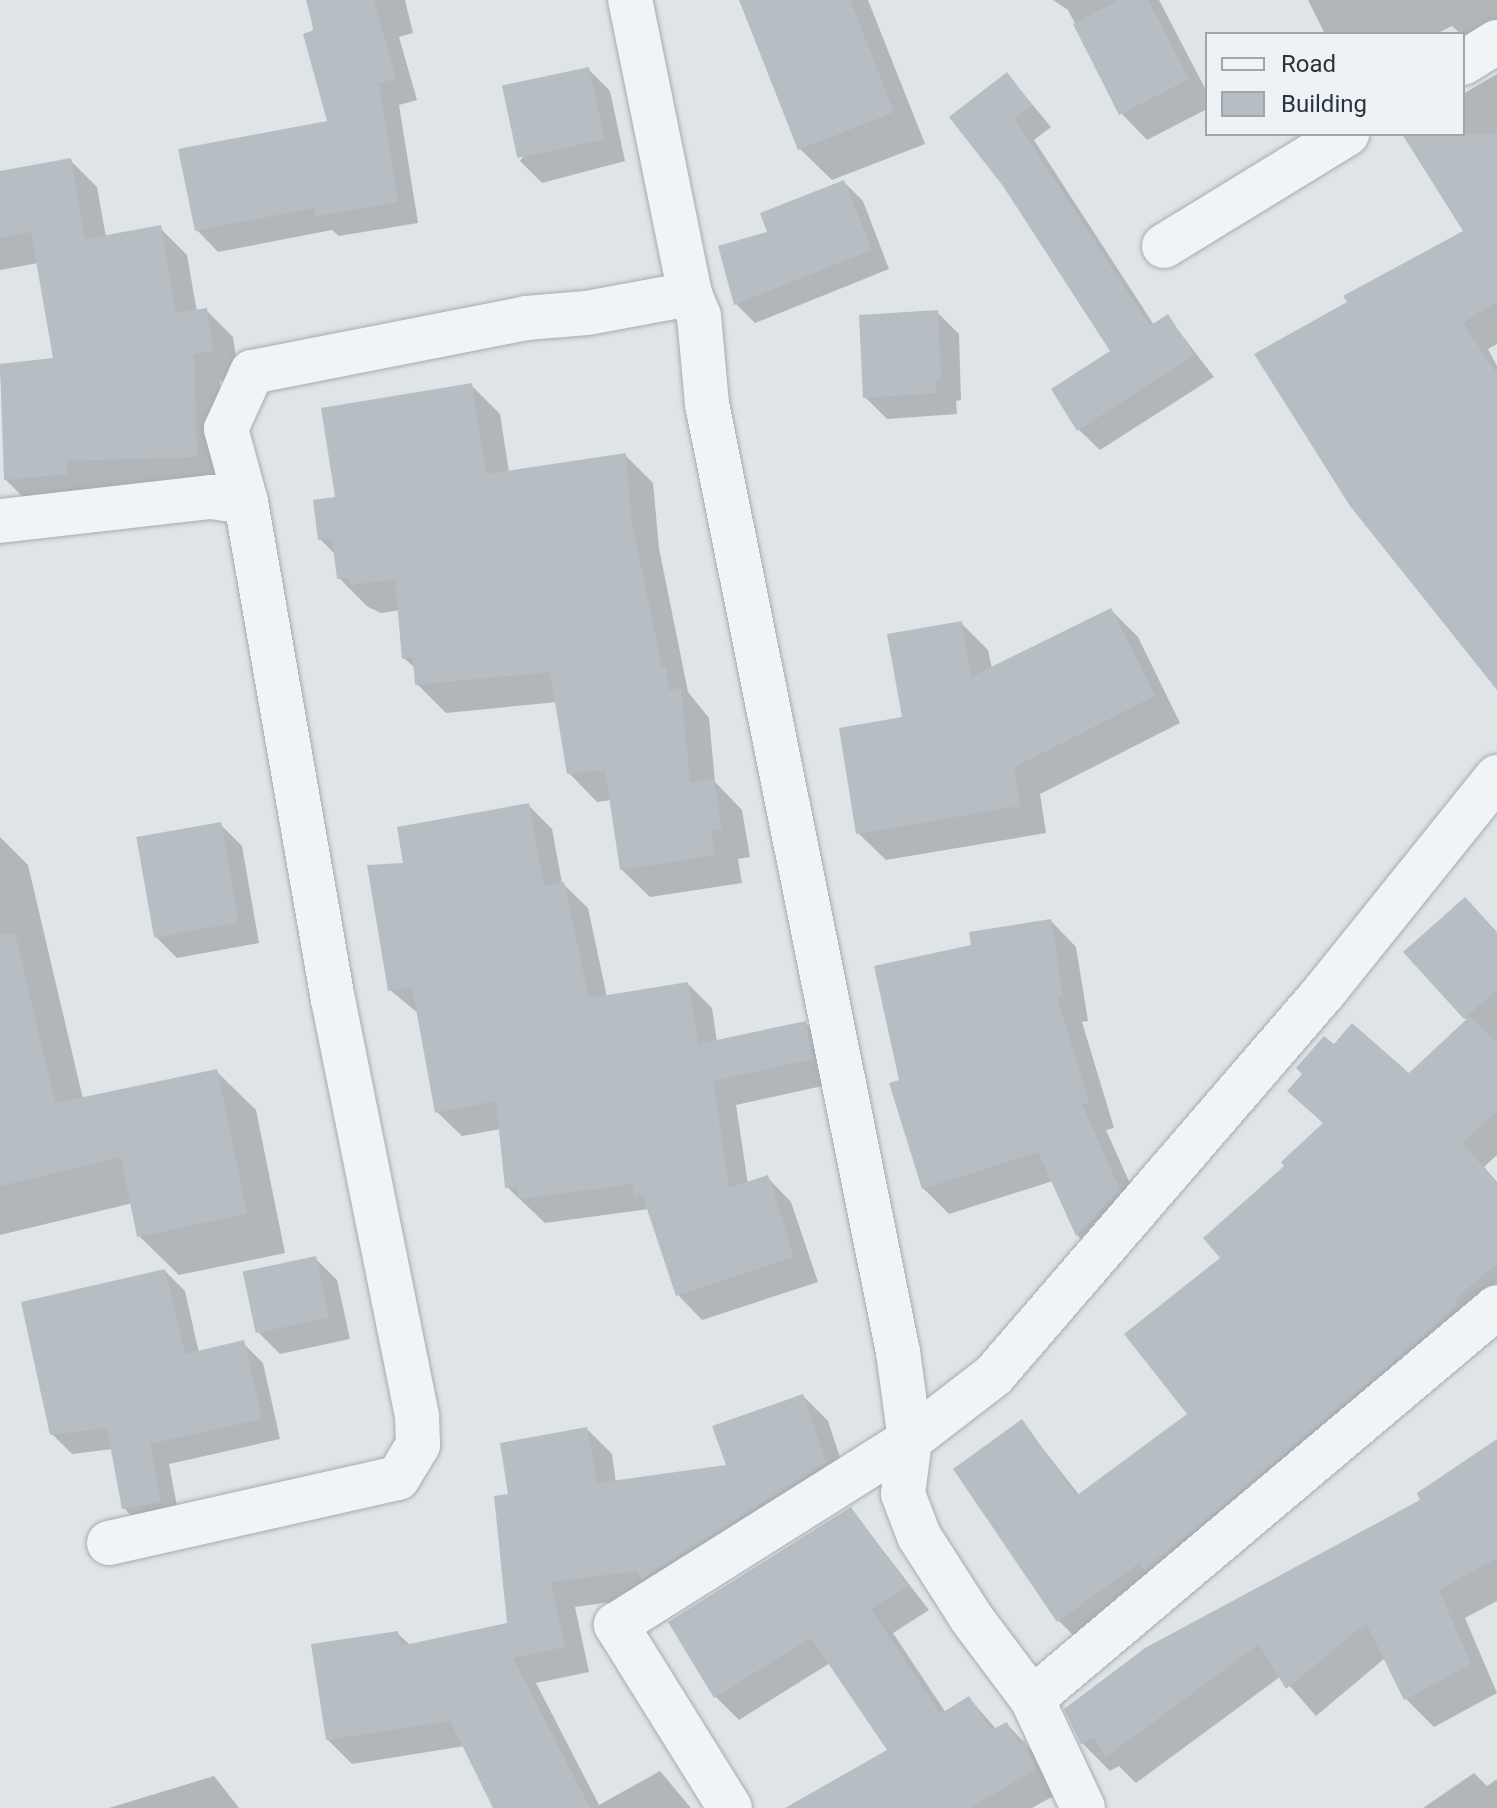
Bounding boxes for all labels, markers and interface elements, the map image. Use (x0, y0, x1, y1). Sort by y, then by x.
legend (1205, 32, 1465, 136)
text: Road (1281, 50, 1336, 78)
text: Building (1281, 90, 1367, 118)

